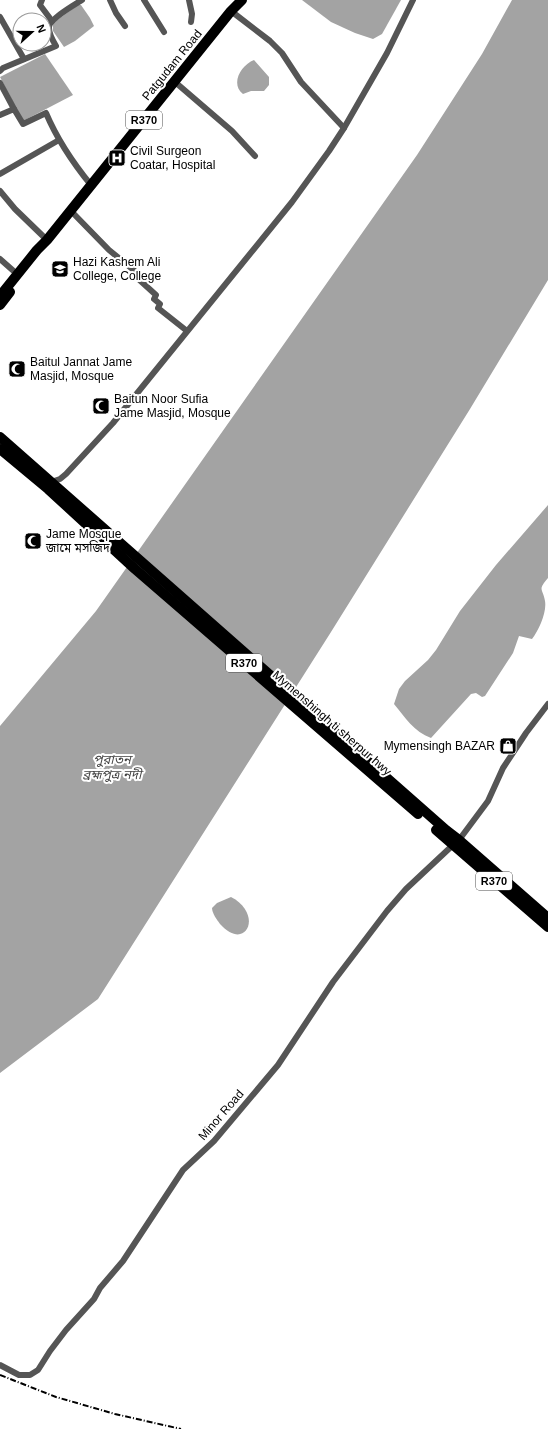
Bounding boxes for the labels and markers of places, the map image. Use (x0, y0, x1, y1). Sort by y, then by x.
place label: Civil Surgeon Coatar, Hospital (130, 144, 215, 172)
hospital icon: Civil Surgeon Coatar, Hospital (107, 148, 127, 168)
place label: Hazi Kashem Ali College, College (73, 255, 161, 283)
school or university icon: Hazi Kashem Ali College, College (50, 259, 70, 279)
place label: Baitul Jannat Jame Masjid, Mosque (30, 355, 132, 383)
mosque icon: Baitul Jannat Jame Masjid, Mosque (7, 359, 27, 379)
place label: Baitun Noor Sufia Jame Masjid, Mosque (114, 392, 231, 420)
mosque icon: Baitun Noor Sufia Jame Masjid, Mosque (91, 396, 111, 416)
place label: Jame Mosque জামে মসজিদ (45, 527, 122, 555)
mosque icon: Jame Mosque জামে মসজিদ (23, 531, 43, 551)
shop icon: Mymensingh BAZAR (498, 736, 518, 756)
place label: Mymensingh BAZAR (384, 739, 495, 753)

